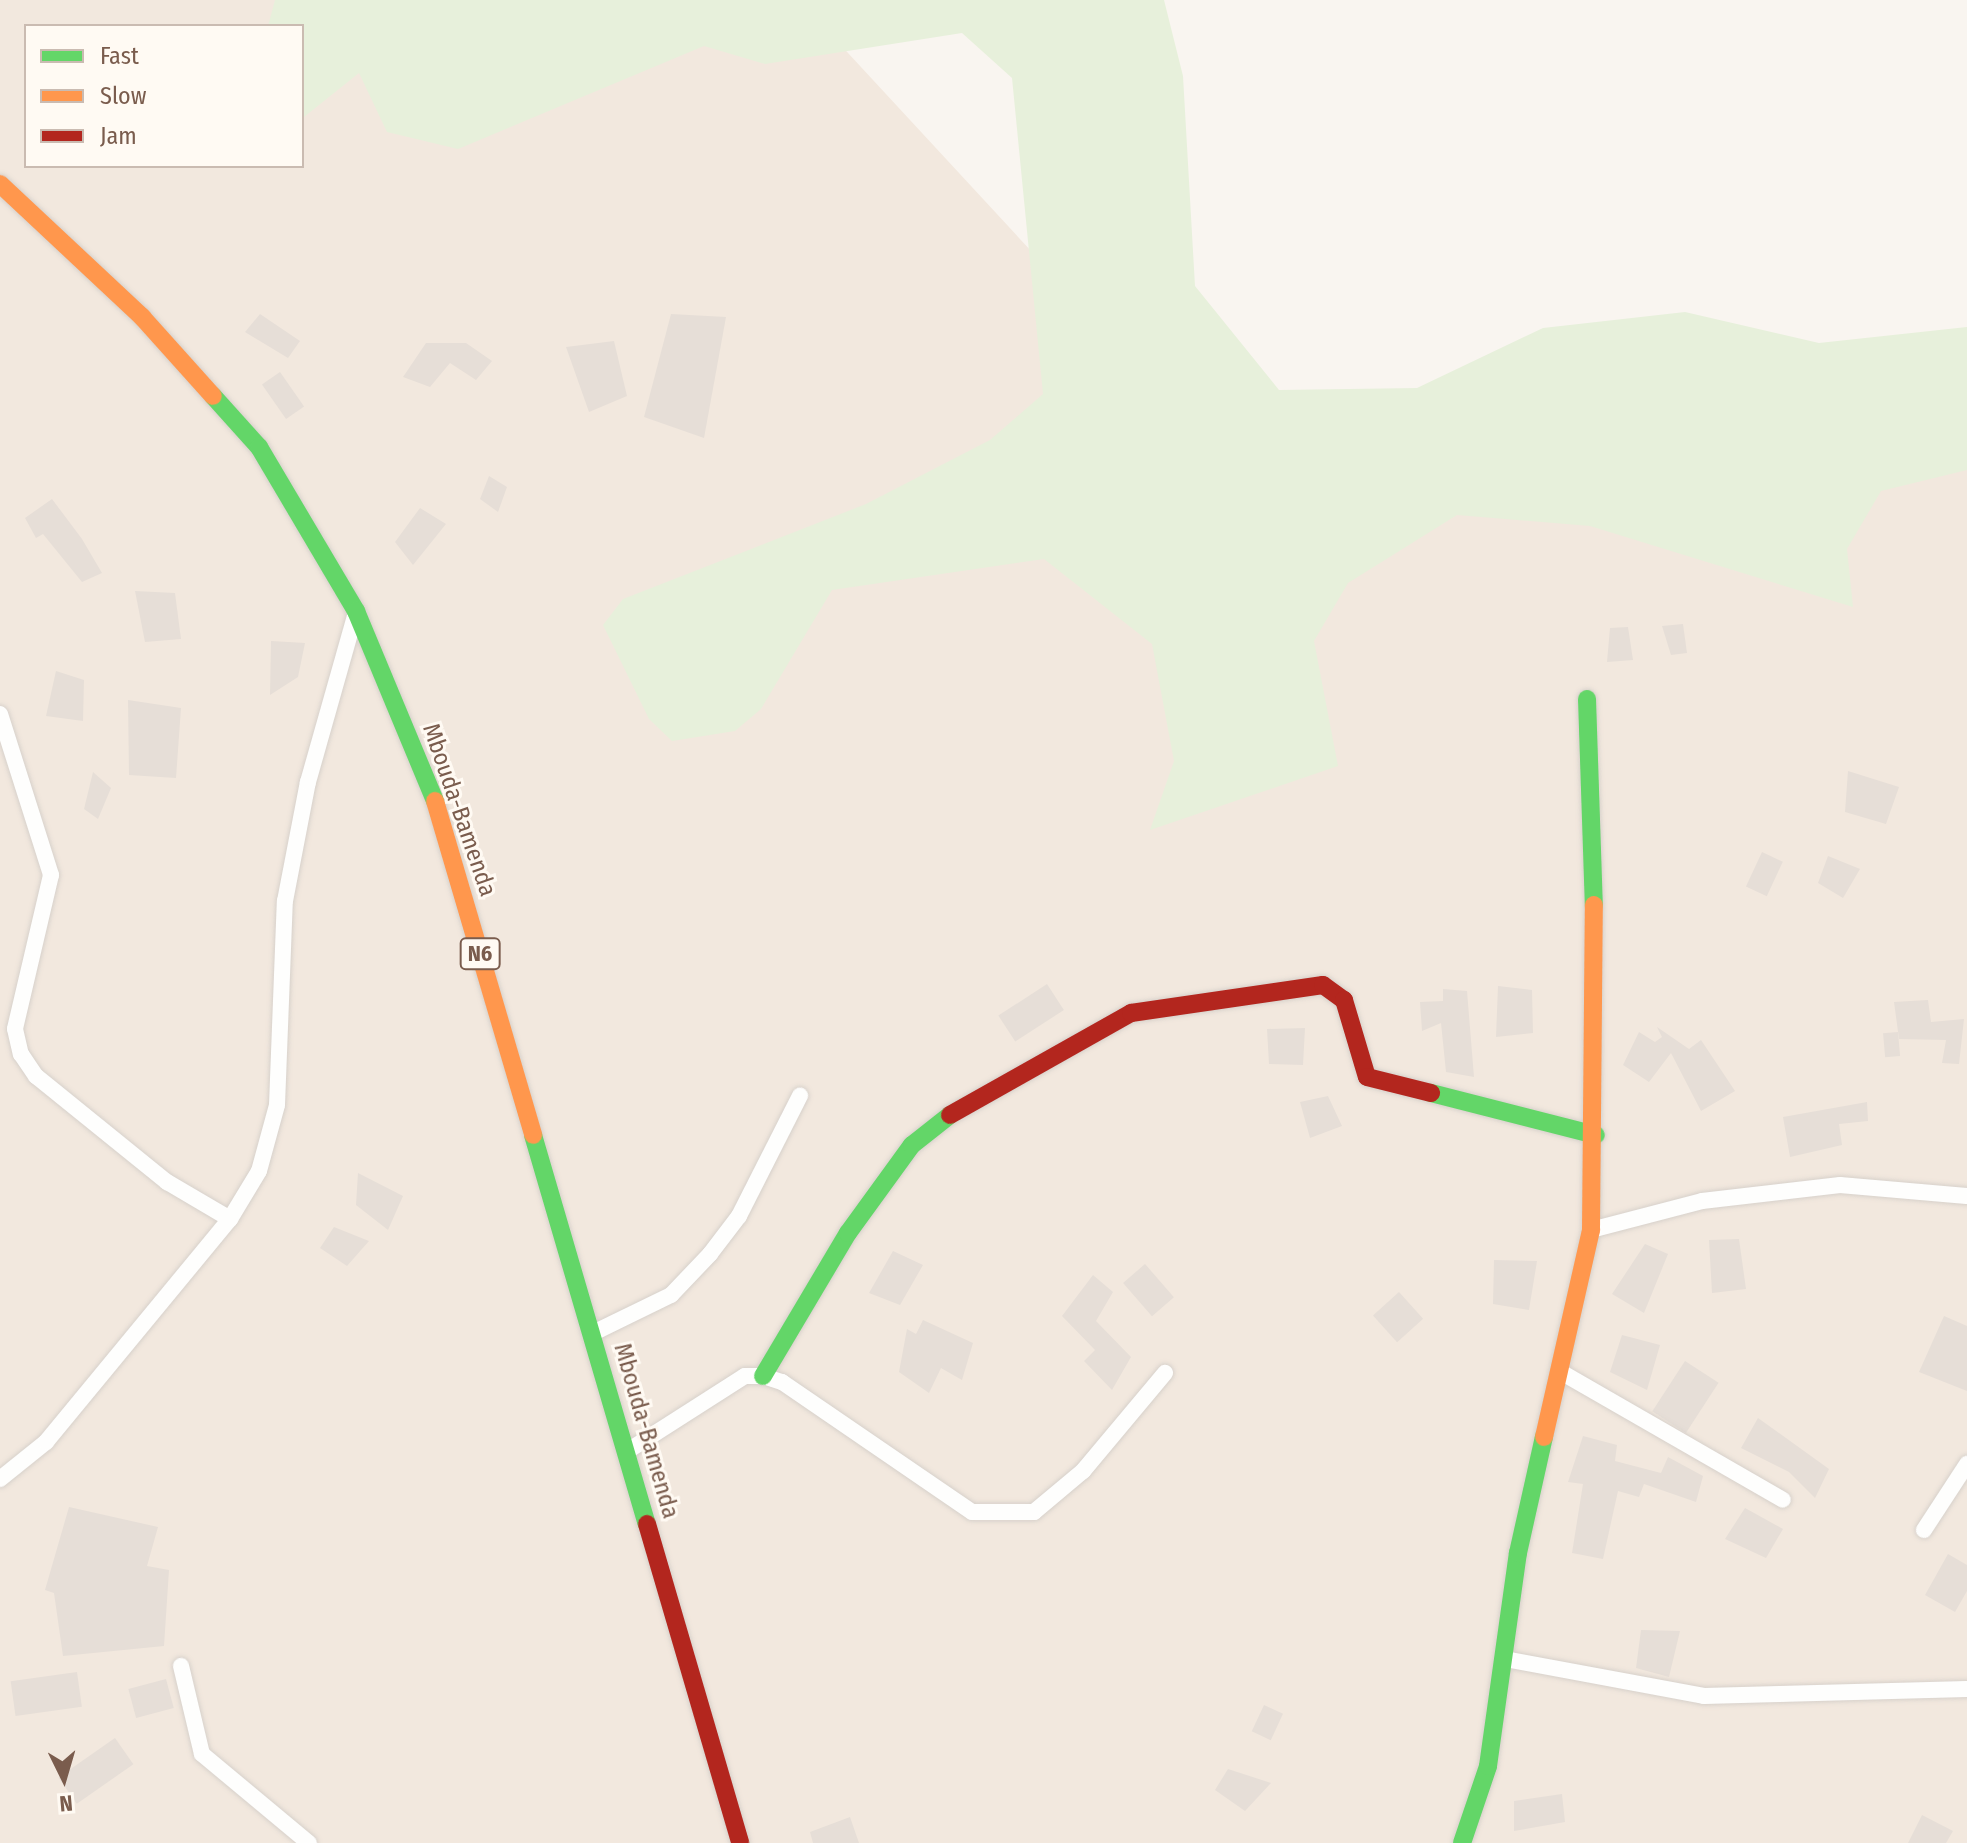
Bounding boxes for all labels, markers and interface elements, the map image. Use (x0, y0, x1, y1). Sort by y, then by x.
legend (24, 24, 304, 168)
text: Fast (100, 42, 139, 70)
text: Slow (100, 82, 146, 110)
text: Jam (100, 122, 137, 150)
street label: Mbouda-Bamenda (416, 720, 502, 900)
road number: N6 (458, 936, 502, 972)
street label: Mbouda-Bamenda (607, 1340, 685, 1522)
north arrow (24, 1739, 104, 1819)
text: N (58, 1789, 74, 1817)

